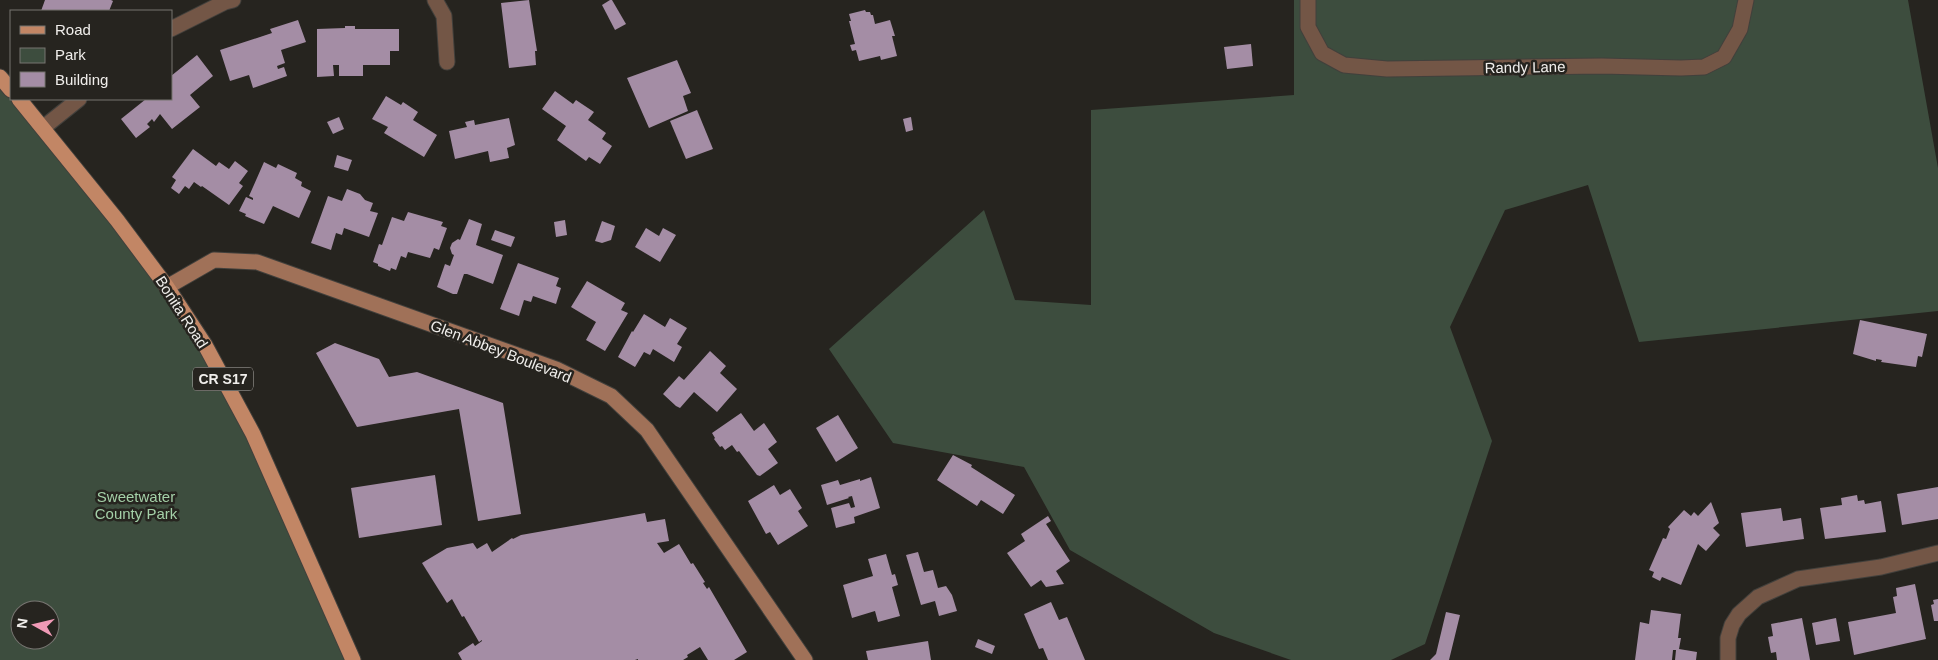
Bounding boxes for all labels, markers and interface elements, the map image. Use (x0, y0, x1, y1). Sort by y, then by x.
legend (10, 10, 172, 100)
text: Road (55, 21, 91, 38)
text: Park (55, 46, 86, 63)
street label: Randy Lane (1484, 58, 1566, 76)
text: Building (55, 71, 108, 88)
street label: Bonita Road (152, 273, 212, 351)
street label: Glen Abbey Boulevard (428, 316, 574, 386)
road number: CR S17 (193, 368, 253, 390)
park label: Sweetwater County Park (95, 488, 178, 522)
north arrow (10, 600, 60, 650)
text: N (13, 617, 31, 629)

